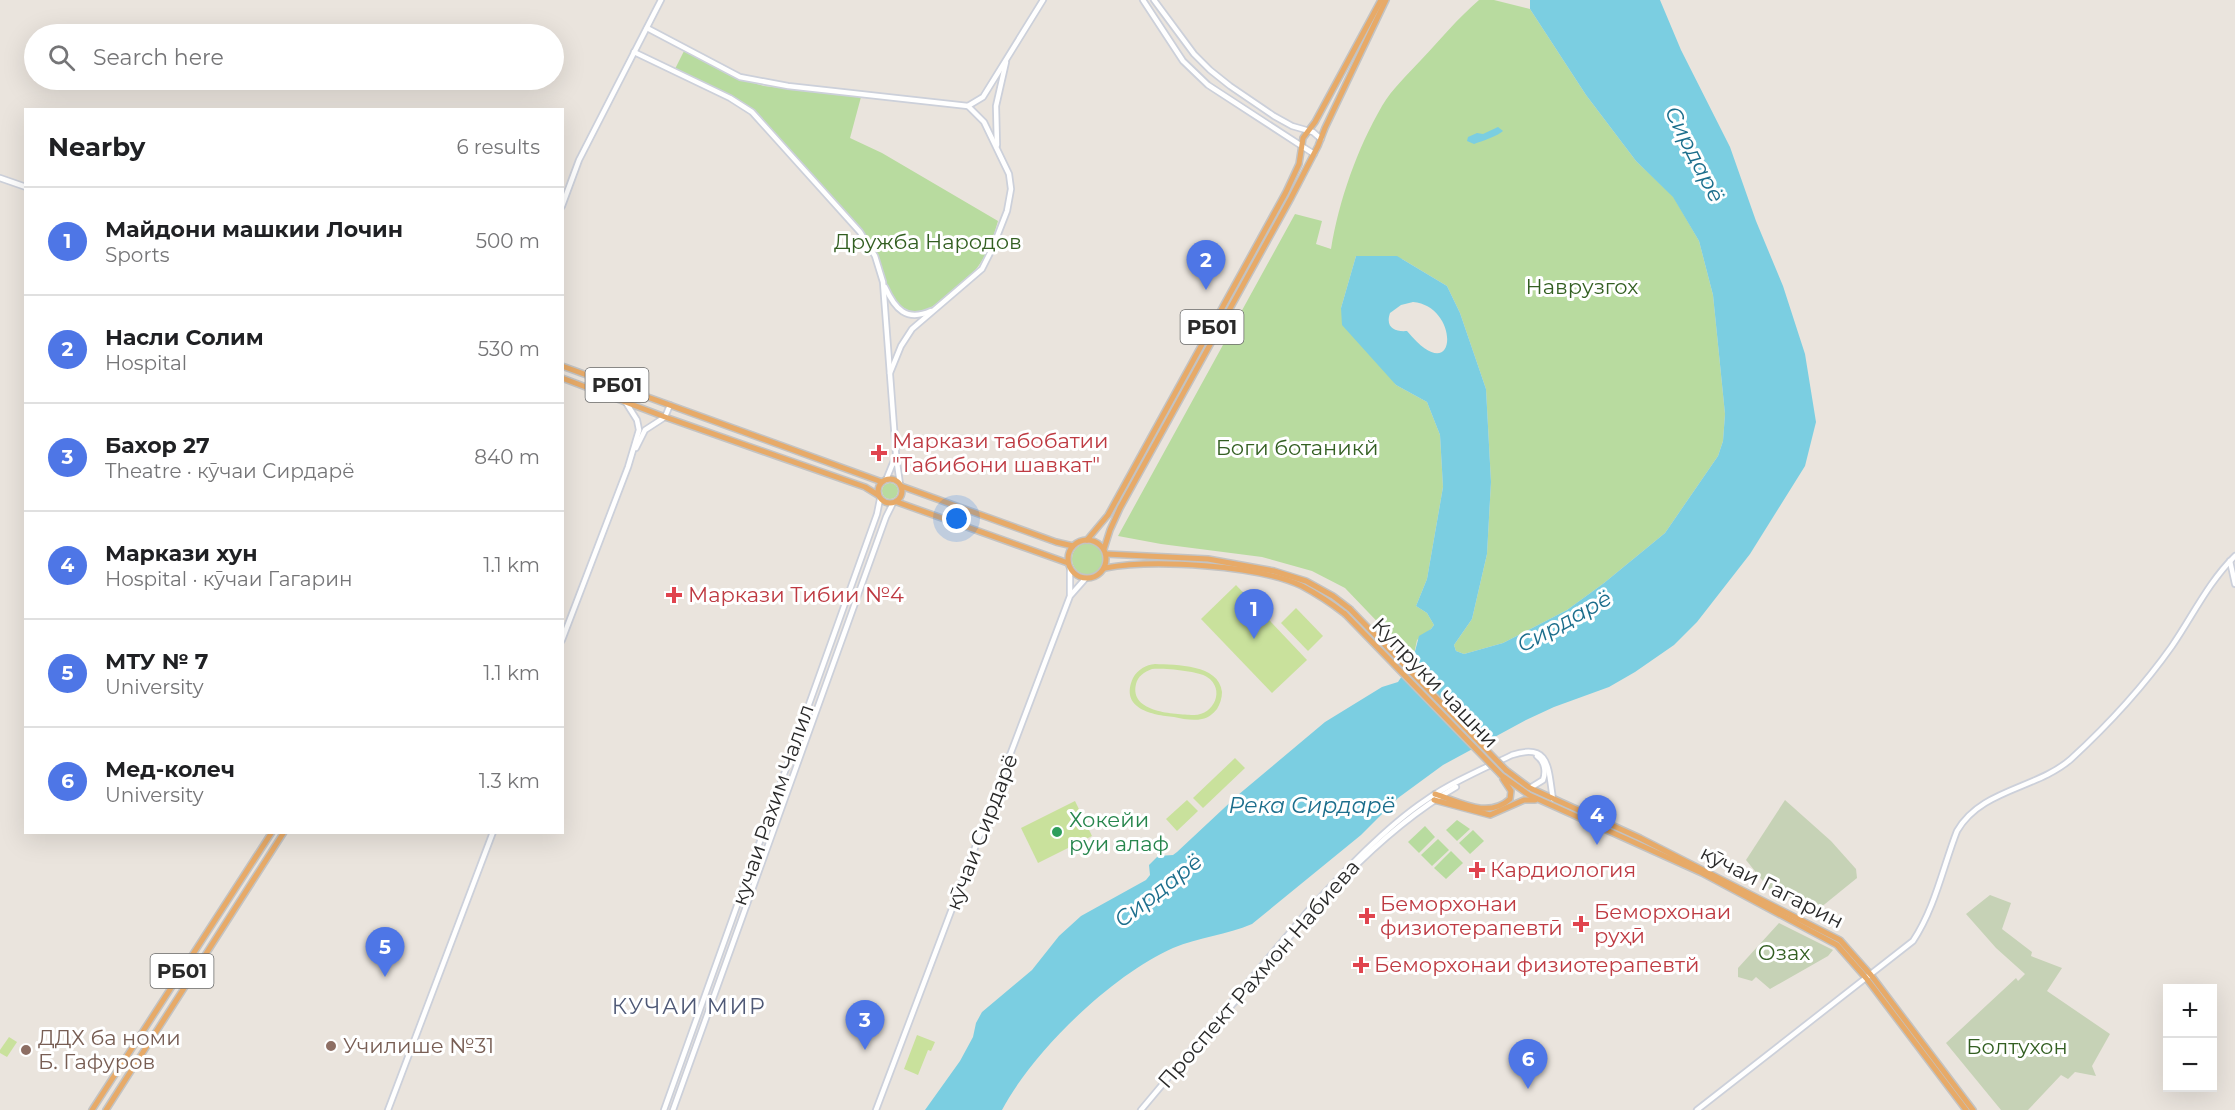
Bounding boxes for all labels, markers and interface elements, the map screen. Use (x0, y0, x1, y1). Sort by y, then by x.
search box (24, 24, 564, 90)
icon: search (45, 41, 78, 74)
text: Search here (93, 44, 224, 71)
water label: Сирдарё (1659, 102, 1730, 207)
text: Nearby (48, 131, 145, 163)
text: 6 results (456, 135, 540, 159)
text: Майдони машкии Лочин (105, 216, 403, 243)
text: 1 (64, 229, 71, 253)
text: 500 m (476, 229, 540, 253)
park label: Дружба Народов (834, 229, 1022, 254)
pin: 2 (1186, 240, 1226, 290)
text: Sports (105, 243, 170, 267)
park label: Наврузгох (1526, 274, 1638, 299)
road number: РБ01 (1180, 310, 1244, 344)
text: Насли Солим (105, 324, 264, 351)
text: 2 (62, 337, 73, 361)
text: 530 m (478, 337, 540, 361)
text: Hospital (105, 351, 187, 375)
road number: РБ01 (586, 368, 648, 402)
place label: Маркази табобатии "Табибони шавкат" (892, 428, 1108, 477)
text: Бахор 27 (105, 432, 210, 459)
park label: Боги ботаникй (1216, 435, 1378, 460)
marker: Маркази табобатии "Табибони шавкат" (870, 444, 888, 462)
text: 3 (62, 445, 73, 469)
text: 840 m (474, 445, 540, 469)
text: Theatre · кӯчаи Сирдарё (105, 459, 355, 483)
your location (942, 504, 971, 533)
text: Маркази хун (105, 540, 258, 567)
text: 4 (61, 553, 74, 577)
text: 1.1 km (483, 553, 540, 577)
text: Hospital · кӯчаи Гагарин (105, 567, 352, 591)
place label: Маркази Тибии №4 (688, 582, 904, 607)
water label: Сирдарё (1512, 584, 1616, 659)
marker: Маркази Тибии №4 (665, 586, 683, 604)
pin: 1 (1234, 590, 1274, 639)
street label: Купруки чашни (1367, 612, 1504, 753)
text: МТУ № 7 (105, 648, 208, 675)
text: 5 (62, 661, 73, 685)
text: 1.1 km (483, 661, 540, 685)
text: University (105, 675, 204, 699)
street label: кучаи Рахим Чалил (726, 701, 819, 909)
street label: кӯчаи Сирдарё (940, 750, 1023, 914)
text: Мед-колеч (105, 756, 235, 783)
text: 6 (61, 769, 74, 793)
text: 1.3 km (479, 769, 540, 793)
text: University (105, 783, 204, 807)
water label: Река Сирдарё (1229, 792, 1395, 819)
pin: 4 (1578, 796, 1616, 845)
place label: Хокейи руи алаф (1069, 807, 1169, 856)
marker: Хокейи руи алаф (1050, 825, 1064, 839)
street label: кӯчаи Гагарин (1697, 840, 1848, 933)
water label: Сирдарё (1109, 848, 1208, 933)
street label: Проспект Рахмон Набиева (1153, 854, 1365, 1093)
place label: Кардиология (1490, 857, 1636, 882)
marker: Кардиология (1468, 861, 1486, 879)
place label: Беморхонаи физиотерапевтӣ (1380, 891, 1563, 940)
place label: Беморхонаи руҳӣ (1594, 899, 1731, 948)
marker: Беморхонаи физиотерапевтӣ (1358, 907, 1376, 925)
marker: Беморхонаи руҳӣ (1572, 915, 1590, 933)
pin: 5 (366, 928, 404, 977)
park label: Озах (1758, 940, 1810, 965)
place label: Беморхонаи физиотерапевтй (1374, 952, 1699, 977)
road number: РБ01 (150, 954, 213, 988)
marker: Беморхонаи физиотерапевтй (1352, 956, 1370, 974)
map controls (2163, 984, 2217, 1092)
button: + (2163, 984, 2217, 1038)
district label: КУЧАИ МИР (612, 993, 766, 1020)
pin: 3 (846, 1000, 884, 1050)
place label: ДДХ ба номи Б. Гафуров (38, 1025, 181, 1074)
place label: Училише №31 (343, 1033, 494, 1058)
park label: Болтухон (1966, 1034, 2068, 1059)
button: − (2163, 1038, 2217, 1092)
marker: Училише №31 (324, 1039, 338, 1053)
pin: 6 (1508, 1040, 1547, 1089)
marker: ДДХ ба номи Б. Гафуров (19, 1043, 33, 1057)

